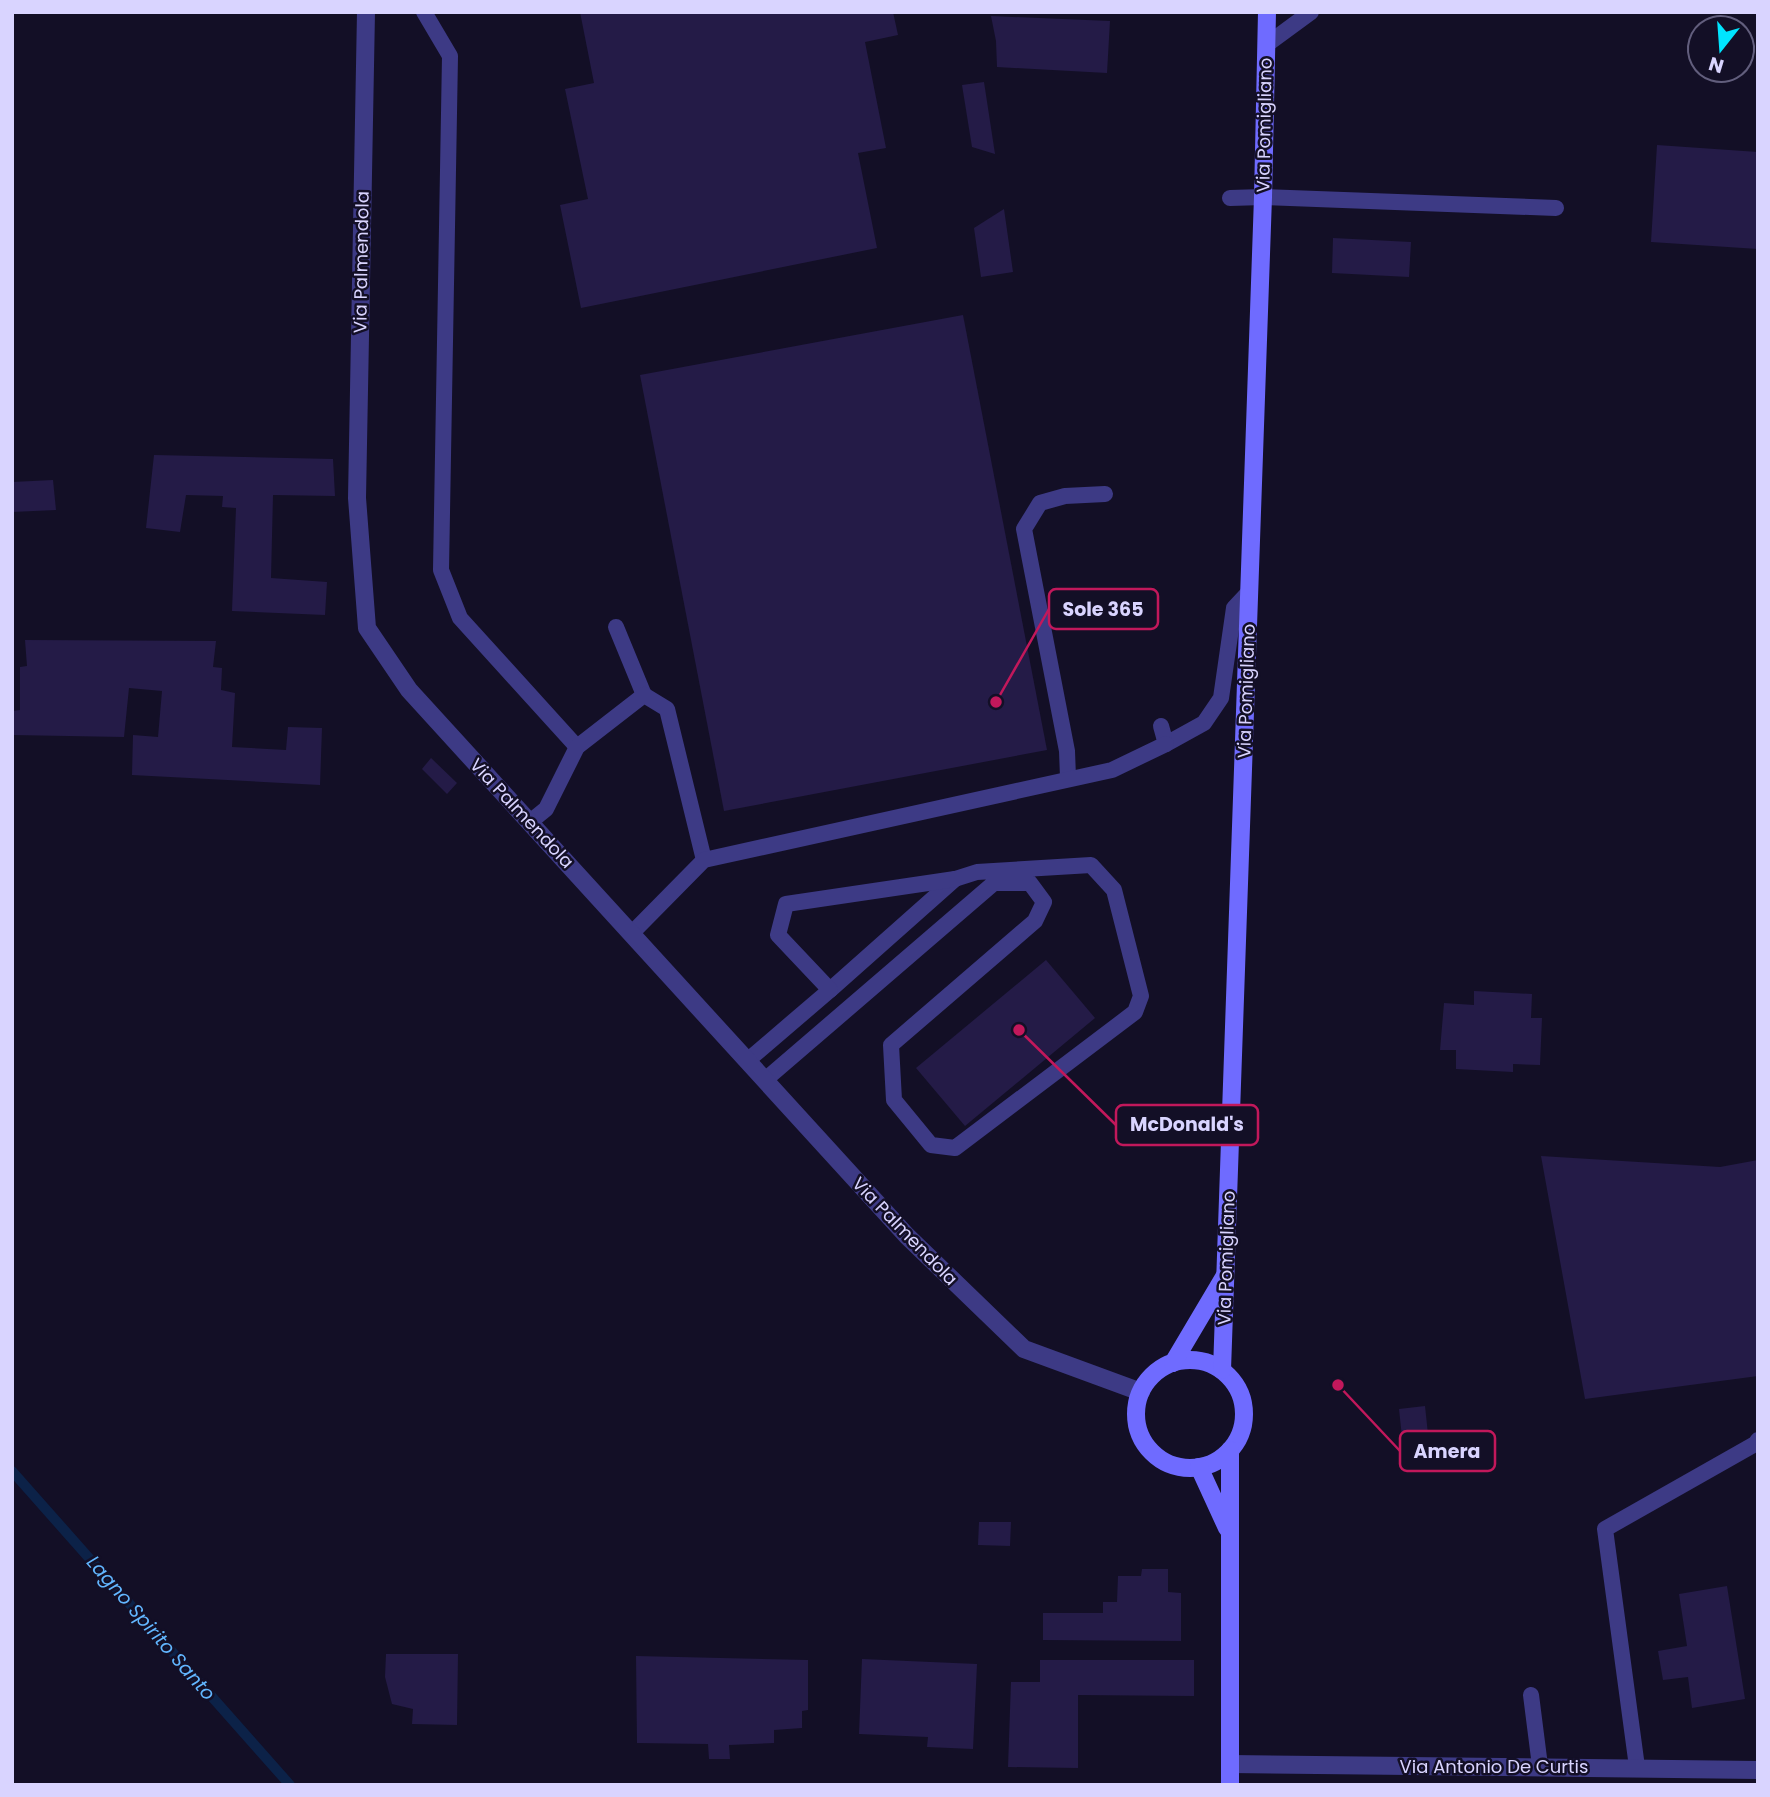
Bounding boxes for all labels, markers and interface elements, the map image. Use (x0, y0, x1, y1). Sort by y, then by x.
north arrow (1686, 14, 1756, 84)
text: N (1705, 50, 1727, 80)
street label: Via Pomigliano (1250, 57, 1278, 193)
street label: Via Palmendola (347, 191, 375, 333)
callout: Sole 365 (1049, 589, 1158, 629)
text: Sole 365 (1062, 596, 1144, 623)
street label: Via Pomigliano (1231, 623, 1261, 759)
street label: Via Palmendola (464, 753, 580, 873)
callout: McDonald's (1116, 1105, 1258, 1145)
text: McDonald's (1130, 1111, 1244, 1138)
street label: Via Palmendola (847, 1171, 963, 1291)
street label: Via Pomigliano (1211, 1190, 1241, 1326)
callout: Amera (1400, 1431, 1495, 1471)
text: Amera (1414, 1438, 1480, 1465)
water label: Lagno Spirito Santo (80, 1550, 222, 1706)
street label: Via Antonio De Curtis (1400, 1754, 1588, 1779)

